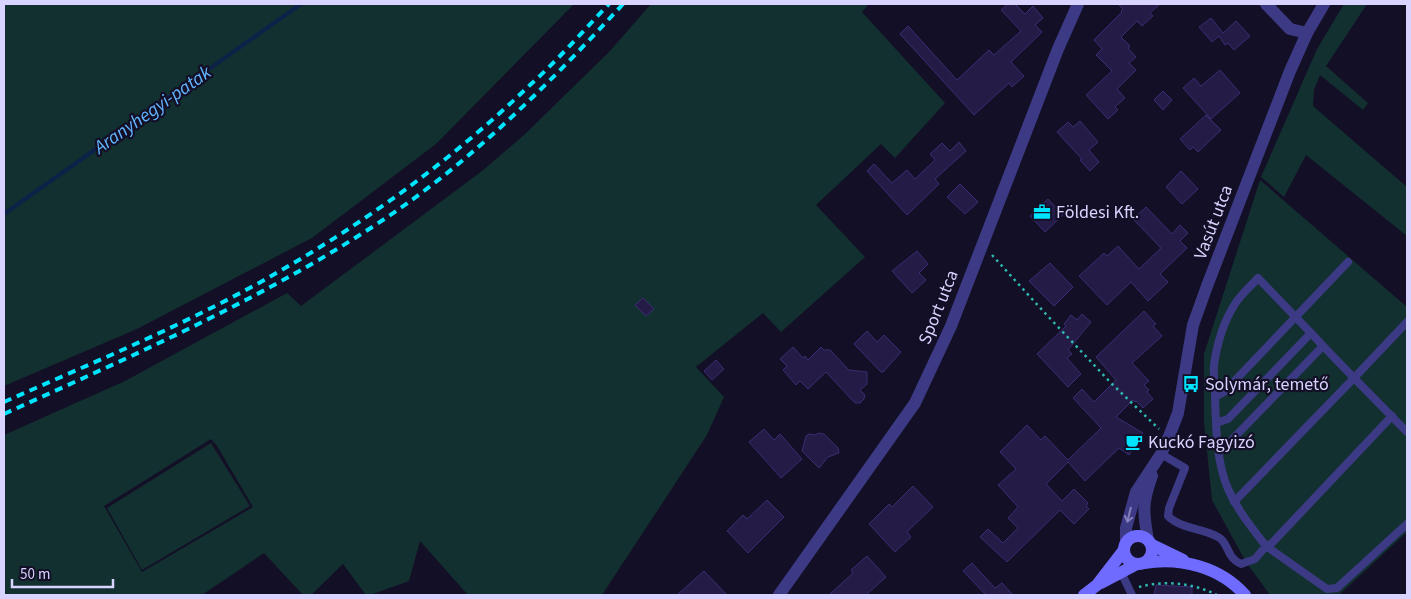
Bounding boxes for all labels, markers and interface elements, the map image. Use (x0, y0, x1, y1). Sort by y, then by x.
water label: Aranyhegyi-patak (88, 59, 218, 161)
street label: Vasút utca (1188, 181, 1239, 263)
place label: Földesi Kft. (1056, 200, 1139, 225)
office icon: Földesi Kft. (1032, 202, 1052, 222)
street label: Sport utca (912, 266, 965, 348)
place label: Solymár, temető (1205, 372, 1329, 397)
bus stop icon: Solymár, temető (1181, 374, 1201, 394)
place label: Kuckó Fagyizó (1148, 430, 1255, 455)
cafe icon: Kuckó Fagyizó (1124, 432, 1144, 452)
one-way arrow (1124, 507, 1133, 523)
scale bar (12, 556, 114, 588)
text: 50 m (20, 564, 50, 585)

